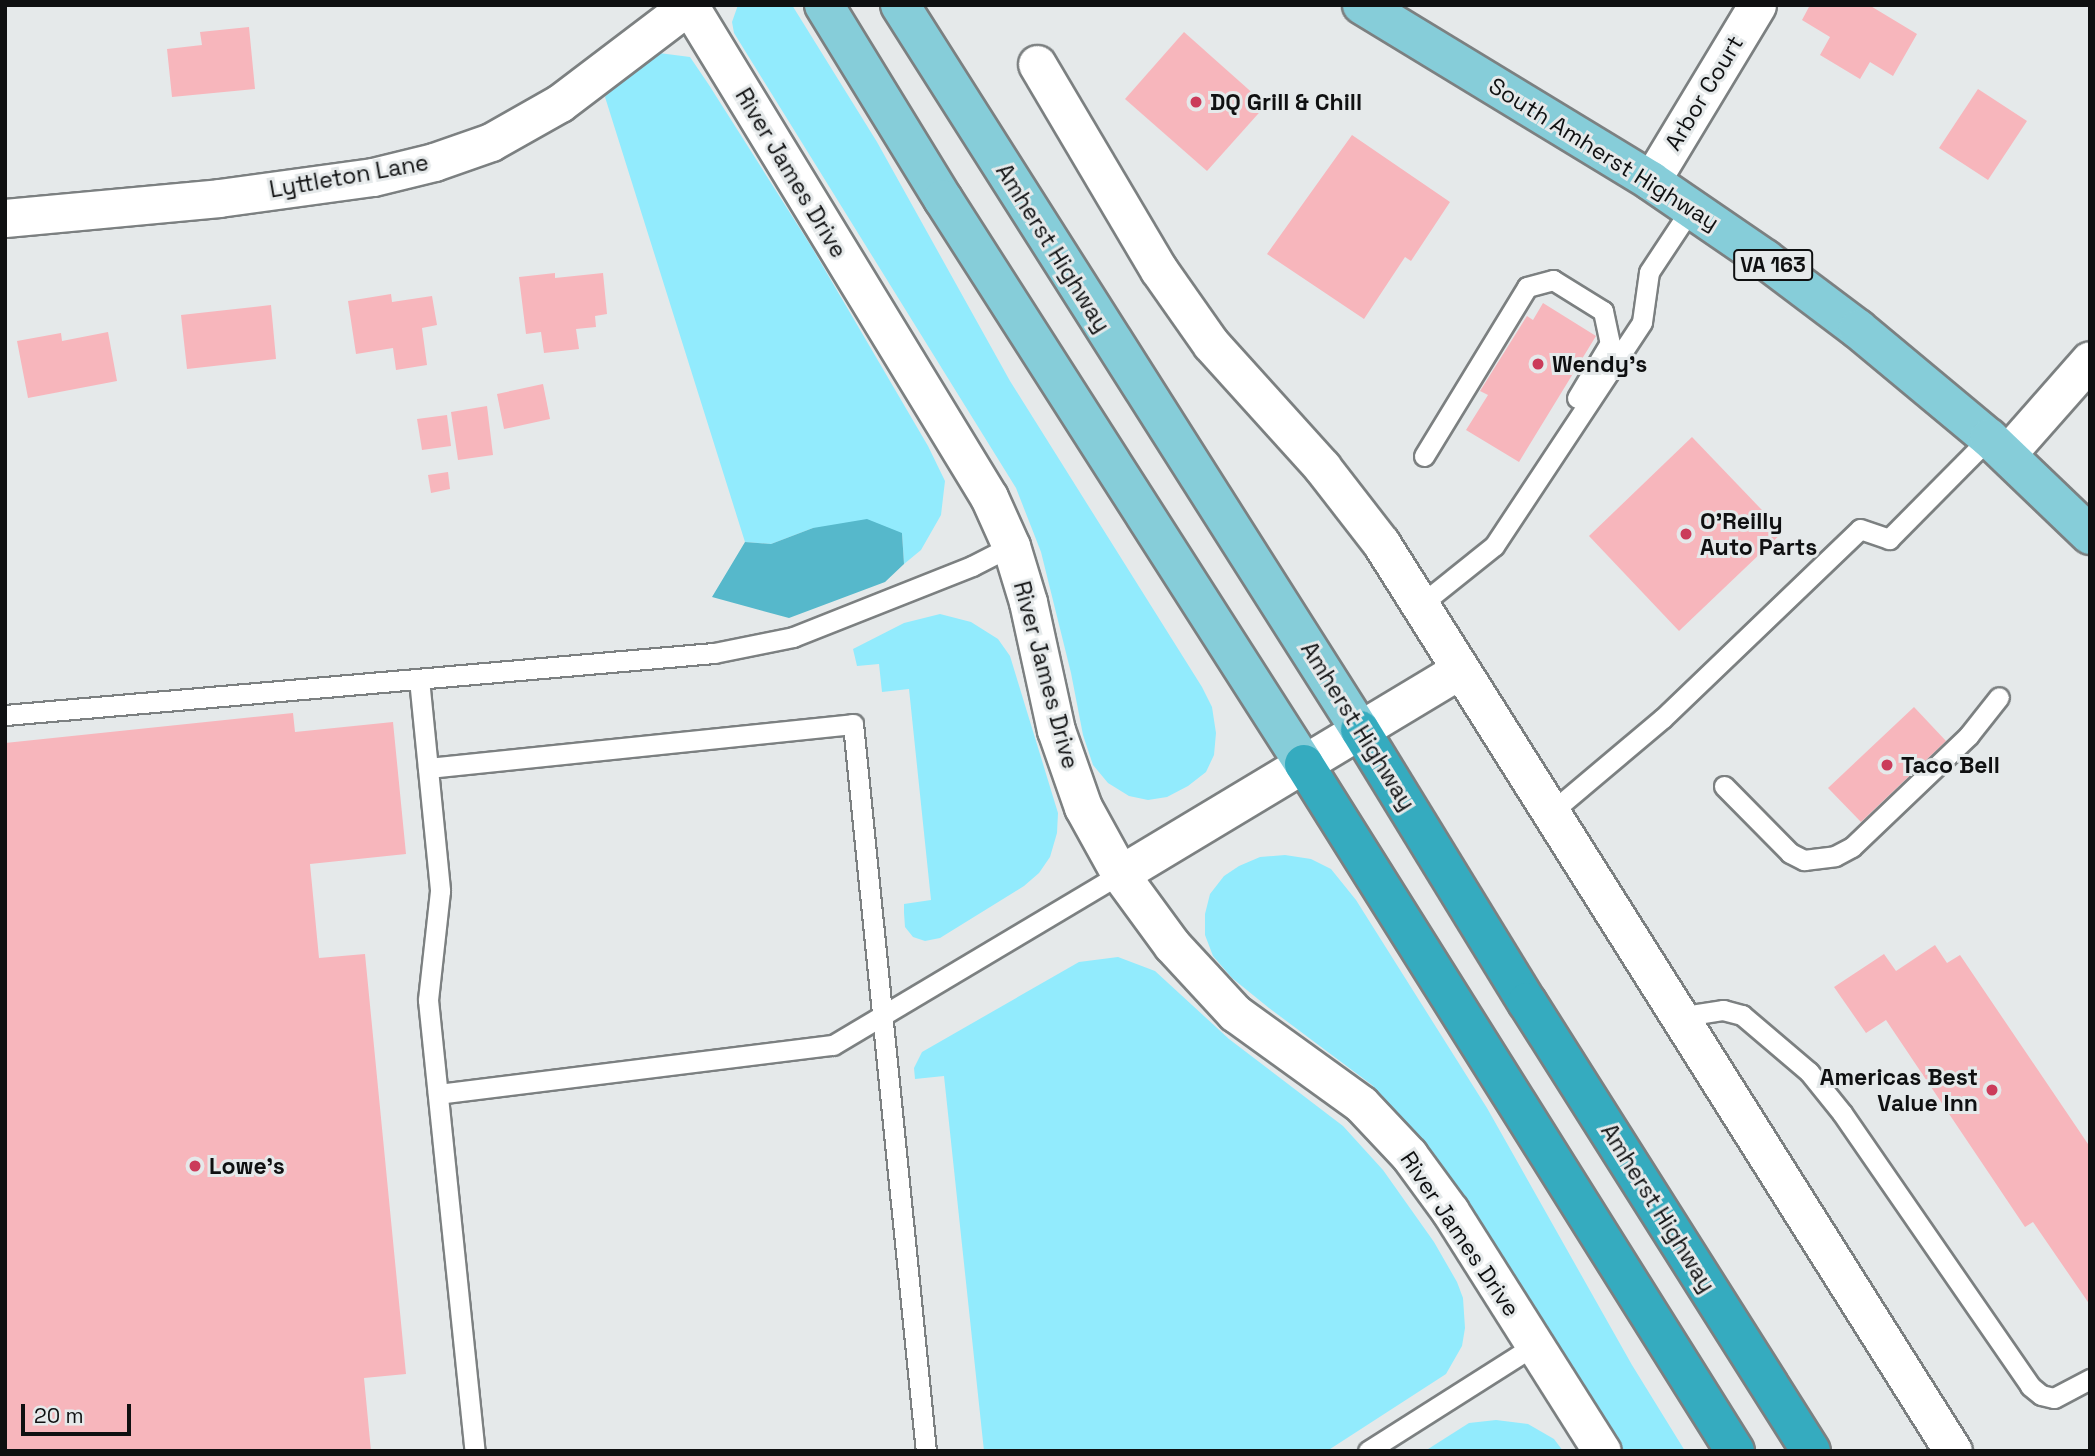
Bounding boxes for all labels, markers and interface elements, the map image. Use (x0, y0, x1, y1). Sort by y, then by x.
street label: Arbor Court (1659, 31, 1749, 155)
street label: South Amherst Highway (1484, 72, 1724, 236)
street label: River James Drive (729, 83, 853, 263)
place label: DQ Grill & Chill (1210, 88, 1362, 116)
marker: DQ Grill & Chill (1188, 94, 1204, 110)
street label: Lyttleton Lane (267, 148, 431, 204)
street label: Amherst Highway (990, 159, 1116, 337)
road number: VA 163 (1733, 247, 1813, 282)
place label: Wendy's (1552, 350, 1647, 378)
marker: Wendy's (1530, 356, 1546, 372)
place label: O'Reilly Auto Parts (1700, 507, 1817, 561)
marker: O'Reilly Auto Parts (1678, 526, 1694, 542)
street label: River James Drive (1008, 578, 1084, 772)
street label: Amherst Highway (1295, 637, 1421, 815)
place label: Taco Bell (1901, 751, 2000, 779)
marker: Taco Bell (1879, 757, 1895, 773)
place label: Americas Best Value Inn (1820, 1063, 1978, 1117)
marker: Americas Best Value Inn (1984, 1082, 2000, 1098)
street label: Amherst Highway (1595, 1119, 1721, 1297)
street label: River James Drive (1395, 1146, 1525, 1322)
place label: Lowe's (209, 1152, 285, 1180)
marker: Lowe's (187, 1158, 203, 1174)
scale bar (24, 1390, 135, 1434)
text: 20 m (34, 1402, 84, 1429)

